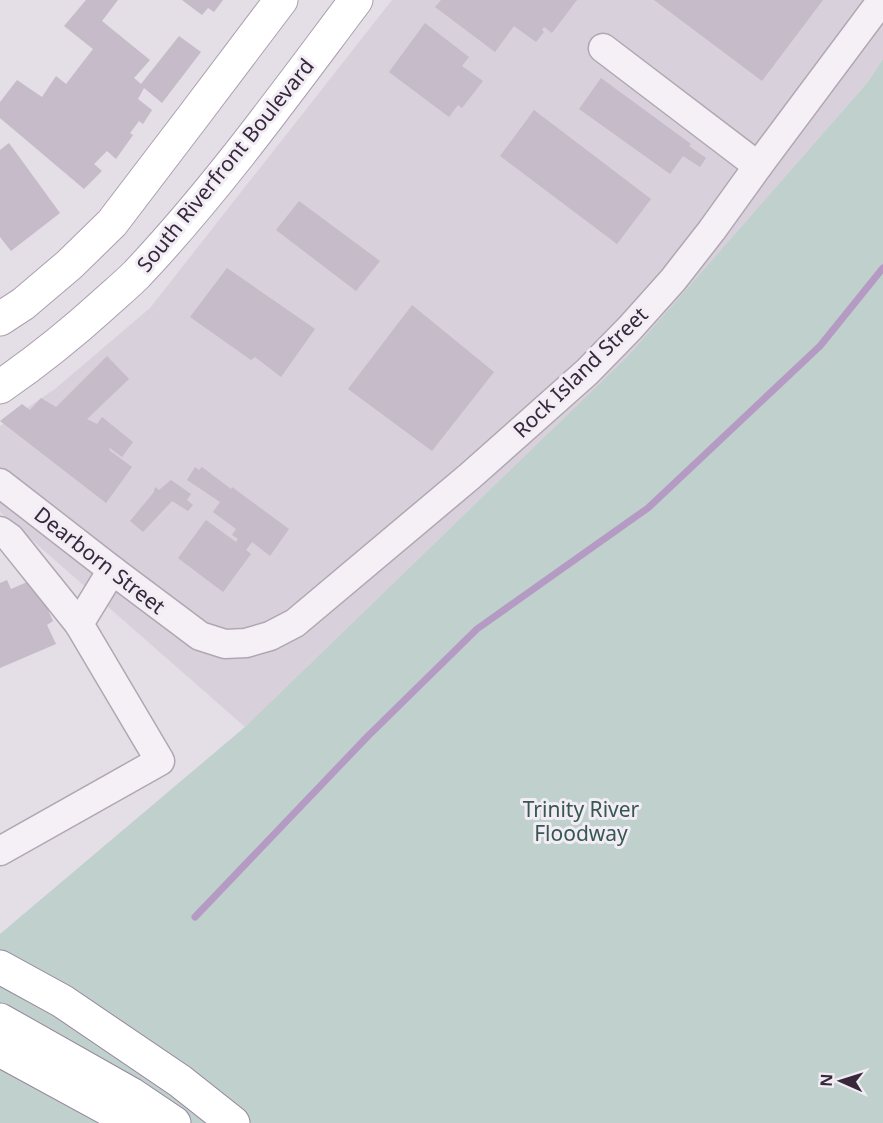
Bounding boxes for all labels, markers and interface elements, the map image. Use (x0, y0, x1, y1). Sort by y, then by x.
street label: South Riverfront Boulevard (130, 52, 320, 278)
street label: Rock Island Street (507, 300, 654, 444)
street label: Dearborn Street (29, 500, 172, 620)
park label: Trinity River Floodway (523, 795, 640, 847)
north arrow (811, 1051, 871, 1111)
text: N (815, 1073, 837, 1087)

